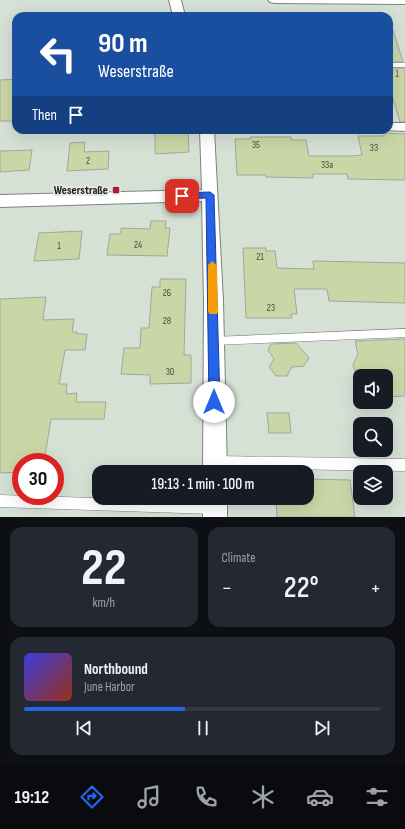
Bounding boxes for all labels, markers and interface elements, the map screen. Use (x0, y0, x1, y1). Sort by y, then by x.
text: 90 m (98, 27, 148, 60)
icon: left (32, 28, 84, 80)
text: Weserstraße (98, 61, 174, 82)
house number: 1 (395, 69, 399, 80)
icon: arrive (65, 104, 87, 126)
text: Then (32, 106, 57, 125)
house number: 35 (252, 139, 260, 151)
house number: 33 (370, 142, 378, 154)
house number: 2 (86, 155, 90, 167)
house number: 33a (321, 159, 333, 171)
pin (165, 179, 199, 213)
place label: Weserstraße (54, 183, 108, 198)
marker: Weserstraße (111, 185, 121, 195)
icon: arrive (171, 185, 193, 207)
house number: 24 (134, 239, 142, 251)
house number: 1 (57, 240, 61, 252)
house number: 21 (256, 251, 264, 263)
house number: 26 (163, 287, 171, 299)
house number: 23 (267, 302, 275, 314)
house number: 28 (163, 315, 171, 327)
house number: 30 (166, 366, 174, 378)
map controls (353, 369, 393, 505)
button: sound (353, 369, 393, 409)
position arrow (193, 381, 235, 423)
button: search (353, 417, 393, 457)
speed limit sign: 30 (12, 453, 64, 505)
button: layers (353, 465, 393, 505)
text: 19:13 · 1 min · 100 m (152, 475, 254, 494)
text: 22 (81, 537, 127, 600)
text: Climate (222, 550, 255, 566)
text: 22° (284, 570, 319, 606)
text: − (222, 575, 232, 602)
text: + (370, 575, 381, 602)
text: km/h (93, 595, 115, 611)
text: Northbound (84, 660, 148, 679)
text: June Harbor (84, 679, 135, 695)
icon: previous (73, 717, 95, 739)
icon: pause (192, 717, 214, 739)
icon: next (311, 717, 333, 739)
icon: directions (78, 783, 106, 811)
icon: music (135, 783, 163, 811)
icon: phone (192, 783, 220, 811)
icon: climate (249, 783, 277, 811)
icon: car (306, 783, 334, 811)
icon: filters (363, 783, 391, 811)
text: 19:12 (14, 787, 49, 808)

